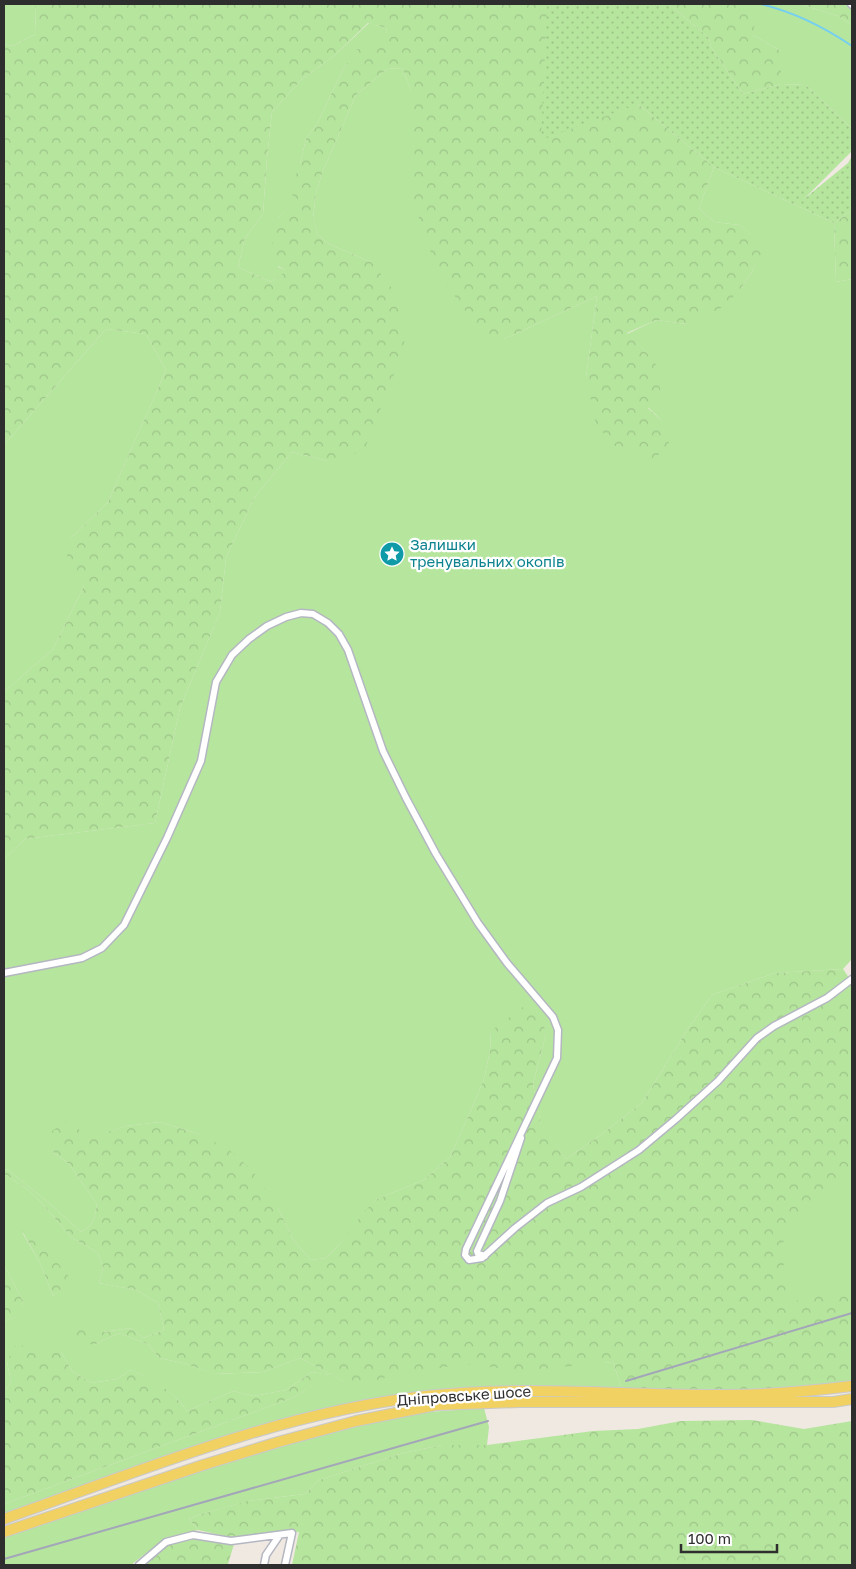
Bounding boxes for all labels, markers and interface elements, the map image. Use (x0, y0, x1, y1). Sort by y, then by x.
place label: Залишки тренувальних окопів (410, 535, 565, 570)
place icon: Залишки тренувальних окопів (379, 541, 405, 567)
street label: Дніпровське шосе (396, 1381, 532, 1409)
scale bar (681, 1522, 777, 1554)
text: 100 m (688, 1529, 731, 1547)

